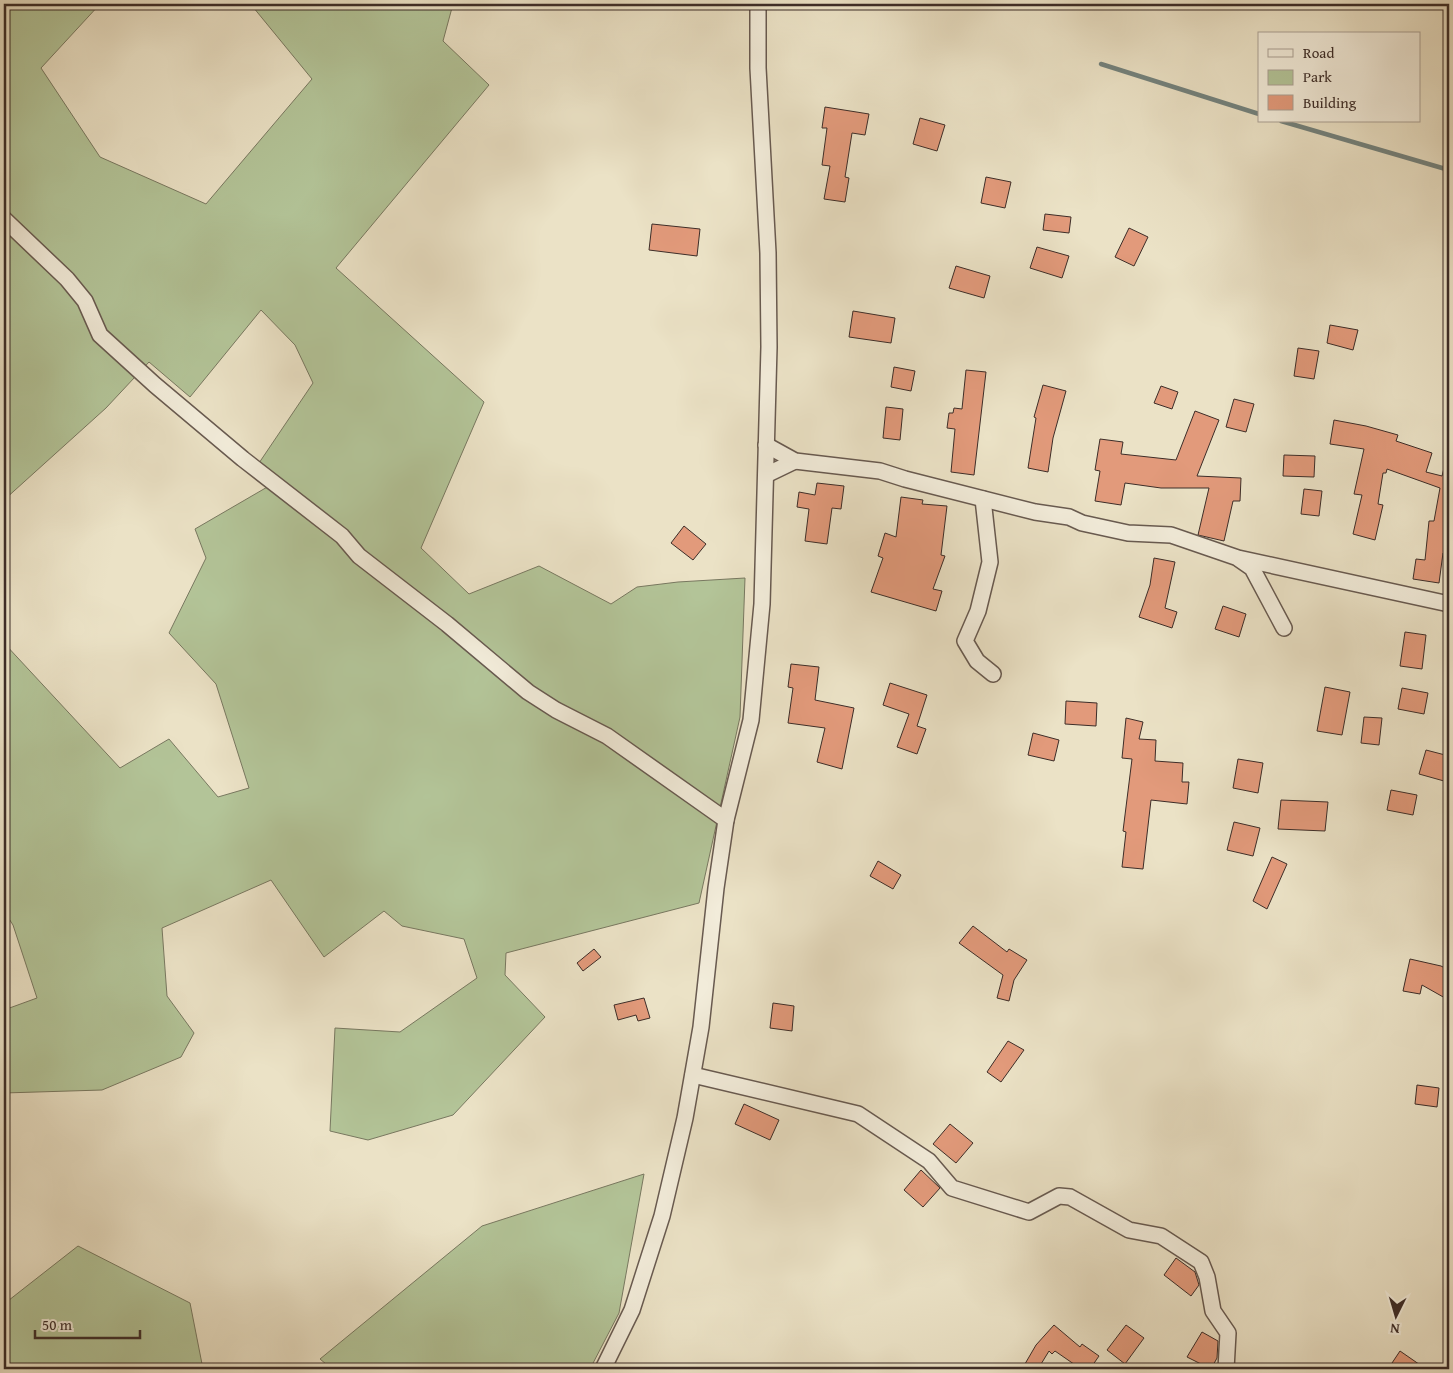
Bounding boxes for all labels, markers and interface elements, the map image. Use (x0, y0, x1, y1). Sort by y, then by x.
legend (1258, 32, 1420, 122)
text: Road (1303, 42, 1334, 63)
text: Park (1303, 66, 1332, 87)
text: Building (1303, 92, 1357, 113)
north arrow (1370, 1290, 1420, 1340)
scale bar (35, 1308, 140, 1340)
text: 50 m (42, 1314, 73, 1335)
text: N (1389, 1319, 1400, 1339)

